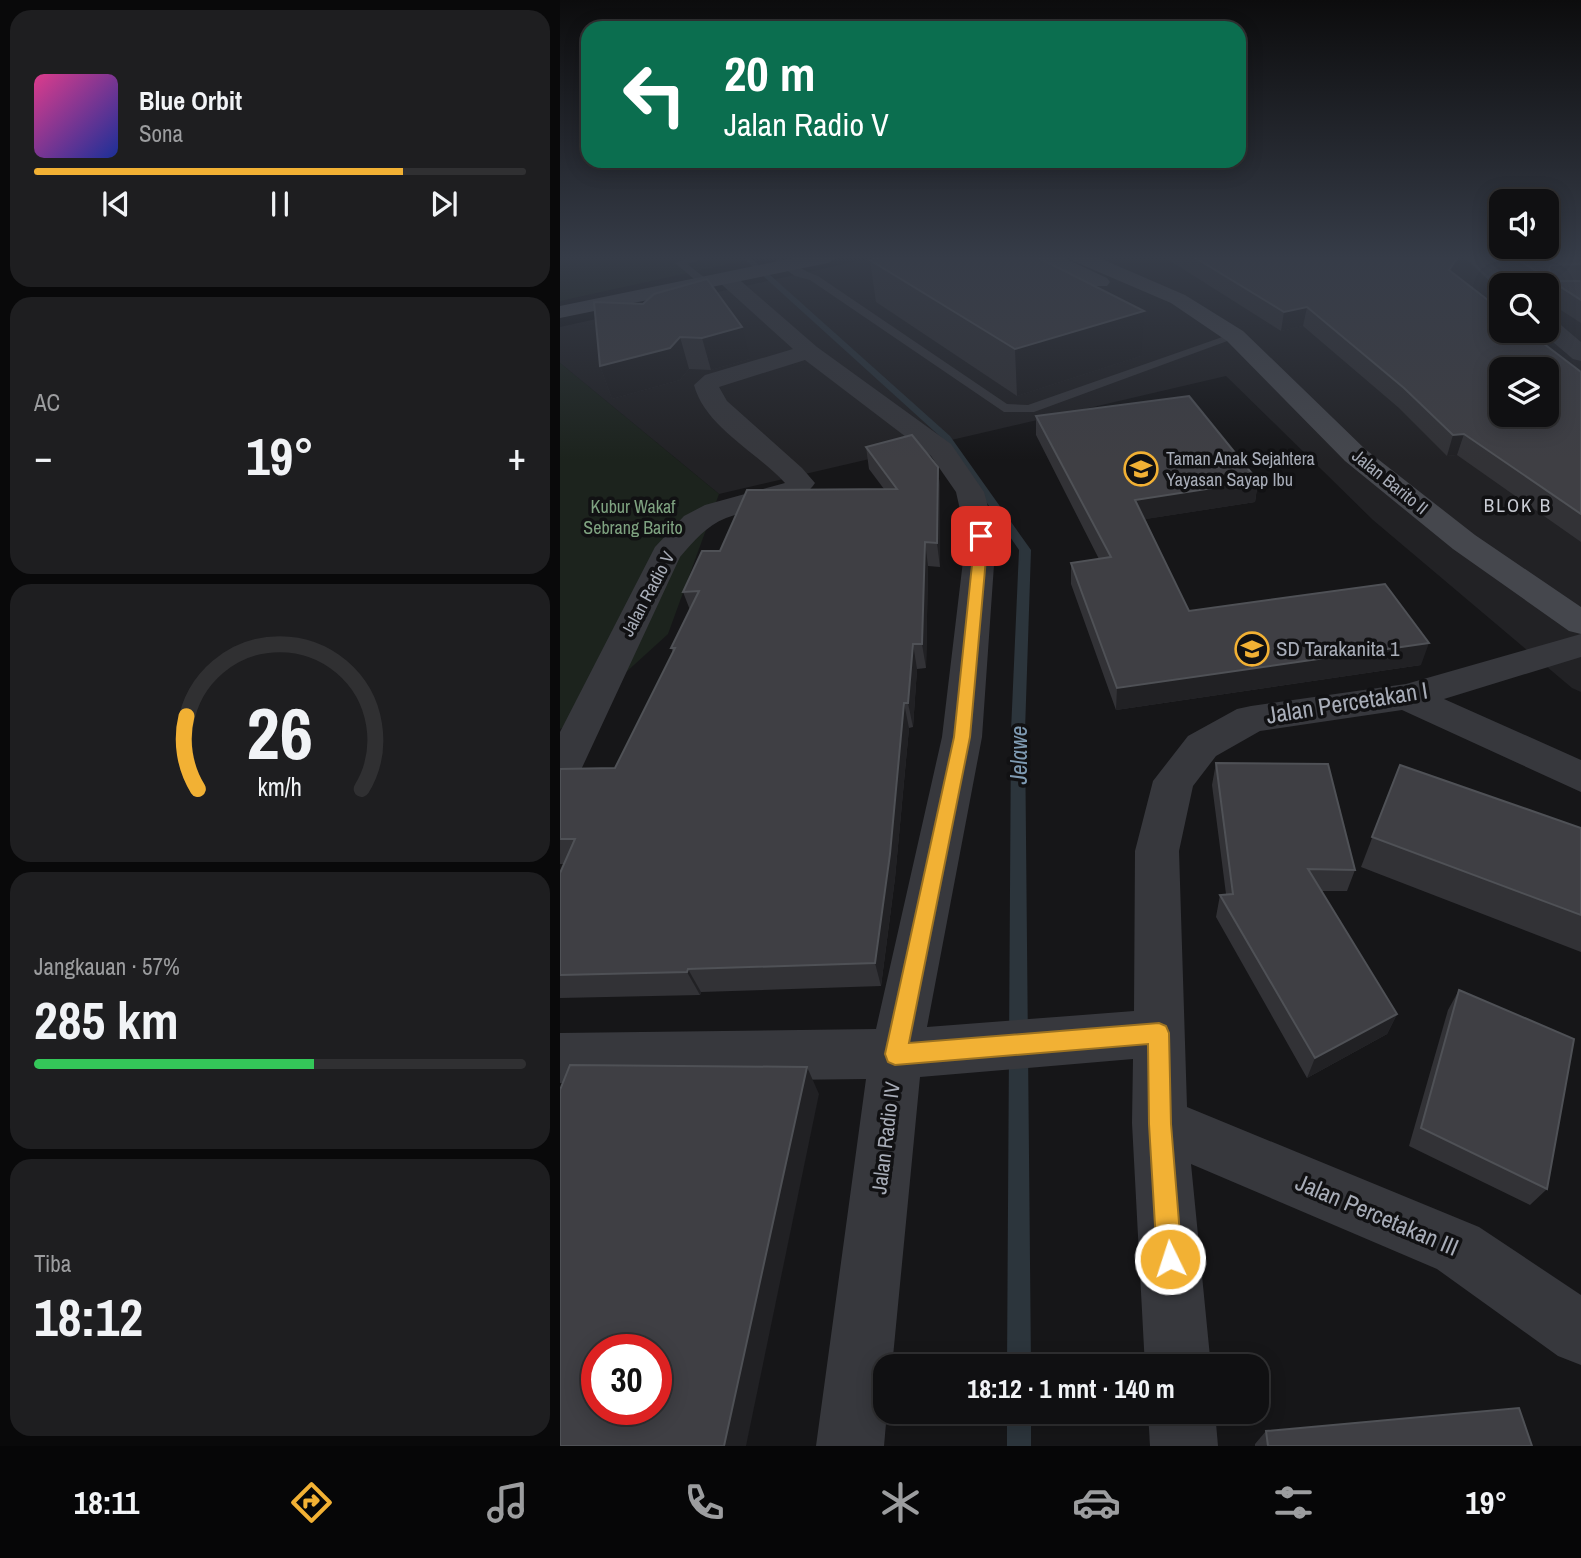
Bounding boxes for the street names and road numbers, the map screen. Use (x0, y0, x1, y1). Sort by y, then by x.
street label: Jalan Barito II (1347, 443, 1434, 520)
street label: Jalan Radio V (615, 547, 680, 641)
street label: Jalan Percetakan I (1264, 673, 1430, 731)
street label: Jalan Radio IV (864, 1080, 907, 1196)
street label: Jalan Percetakan III (1291, 1165, 1464, 1263)

